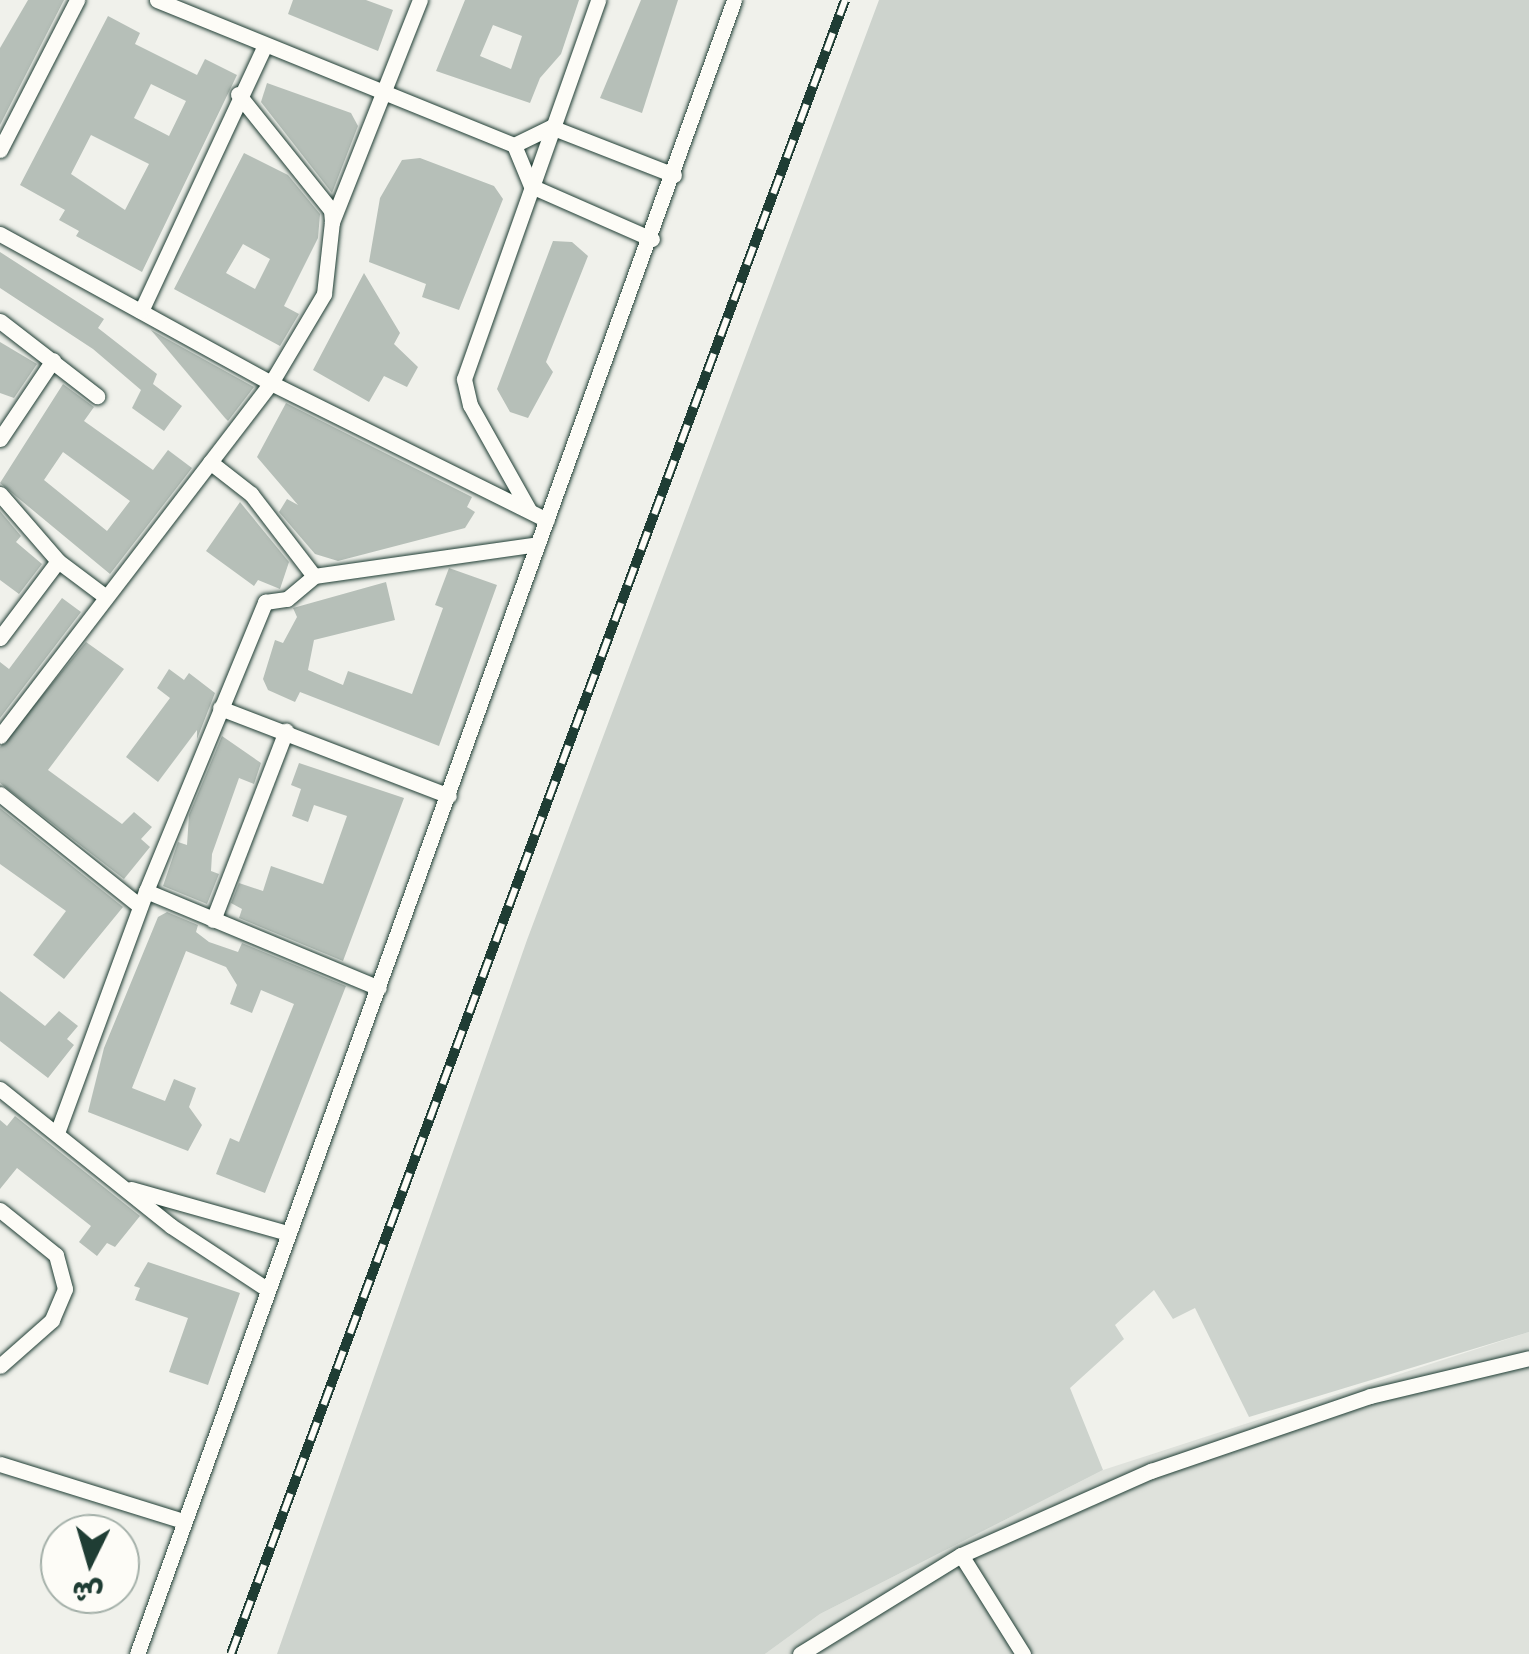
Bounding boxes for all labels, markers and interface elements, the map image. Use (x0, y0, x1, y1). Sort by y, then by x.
north arrow (40, 1514, 140, 1614)
text: ش (71, 1574, 104, 1611)

